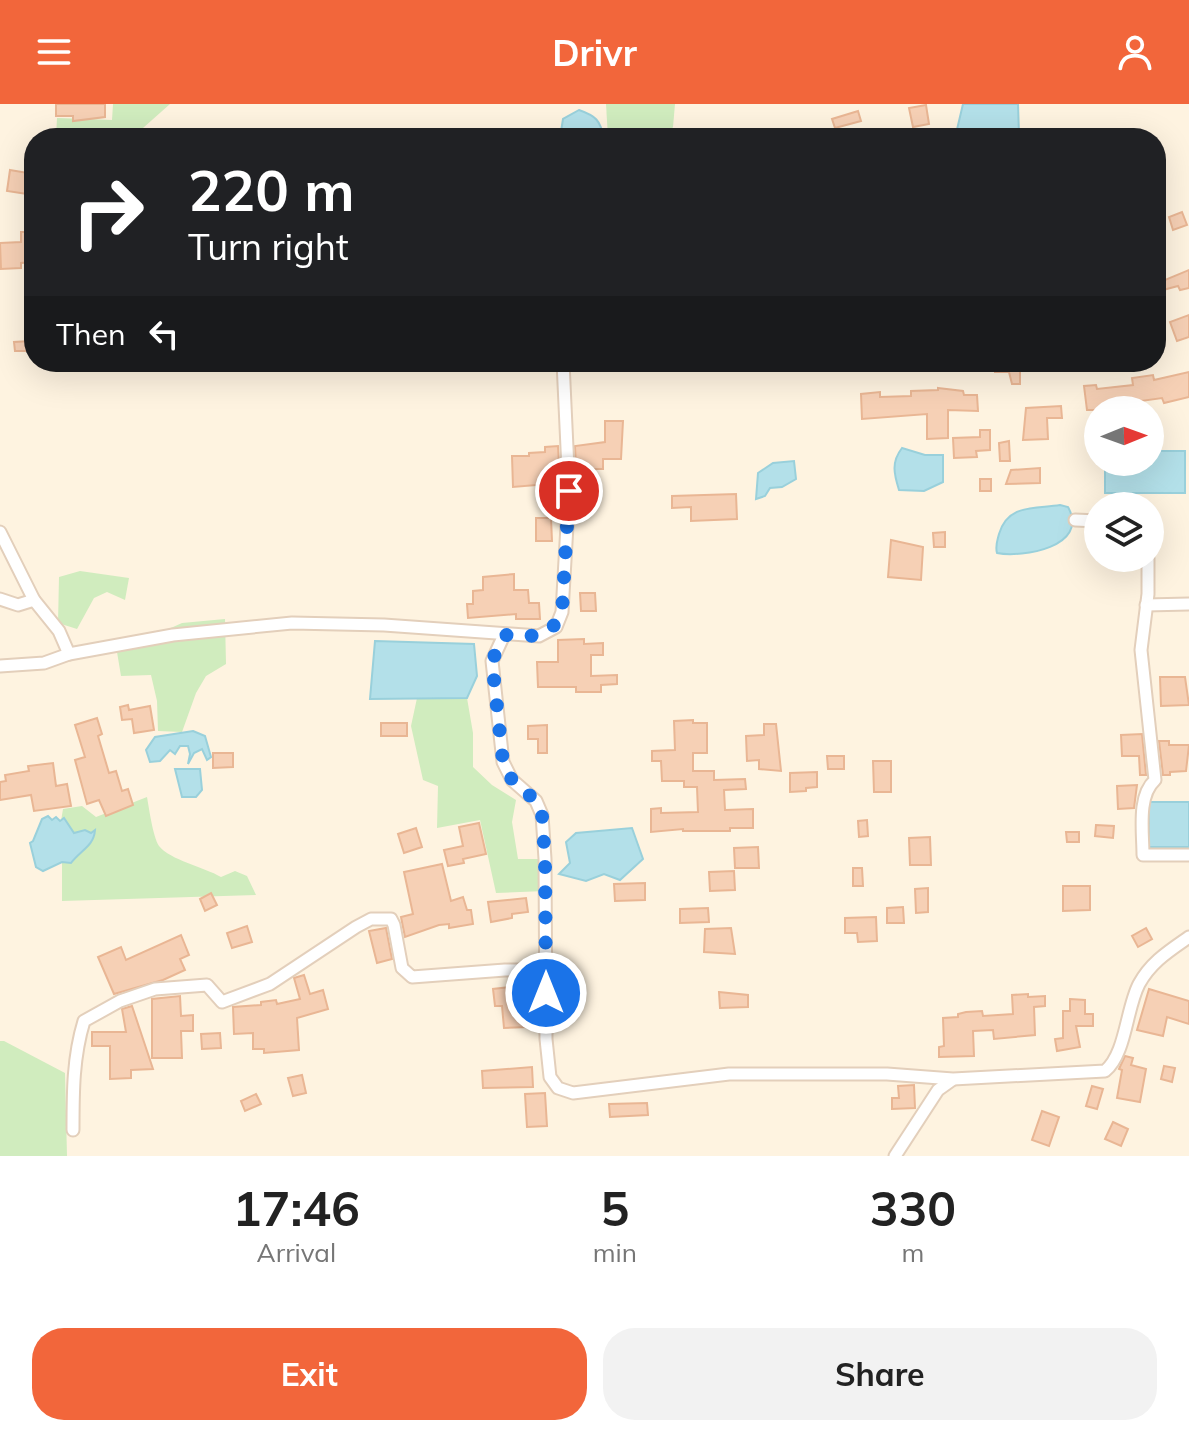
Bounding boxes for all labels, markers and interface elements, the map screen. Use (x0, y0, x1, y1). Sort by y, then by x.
icon: menu (32, 30, 76, 74)
text: Drivr (552, 30, 637, 75)
icon: person (1113, 30, 1157, 74)
text: 220 m (188, 155, 355, 225)
icon: right (56, 160, 160, 264)
text: Turn right (188, 224, 349, 269)
icon: left (142, 312, 186, 356)
text: Then (56, 315, 126, 353)
north arrow (1084, 396, 1164, 476)
map controls (1084, 396, 1164, 572)
pin (535, 457, 603, 525)
icon: arrive (547, 469, 591, 513)
button: layers (1084, 492, 1164, 572)
position arrow (504, 951, 588, 1035)
text: 17:46 (233, 1178, 360, 1238)
text: 5 (600, 1178, 629, 1238)
text: 330 (870, 1178, 956, 1238)
text: Arrival (257, 1236, 336, 1269)
text: min (593, 1236, 637, 1269)
text: m (902, 1236, 924, 1269)
button: Exit (32, 1328, 587, 1420)
button: Share (603, 1328, 1157, 1420)

